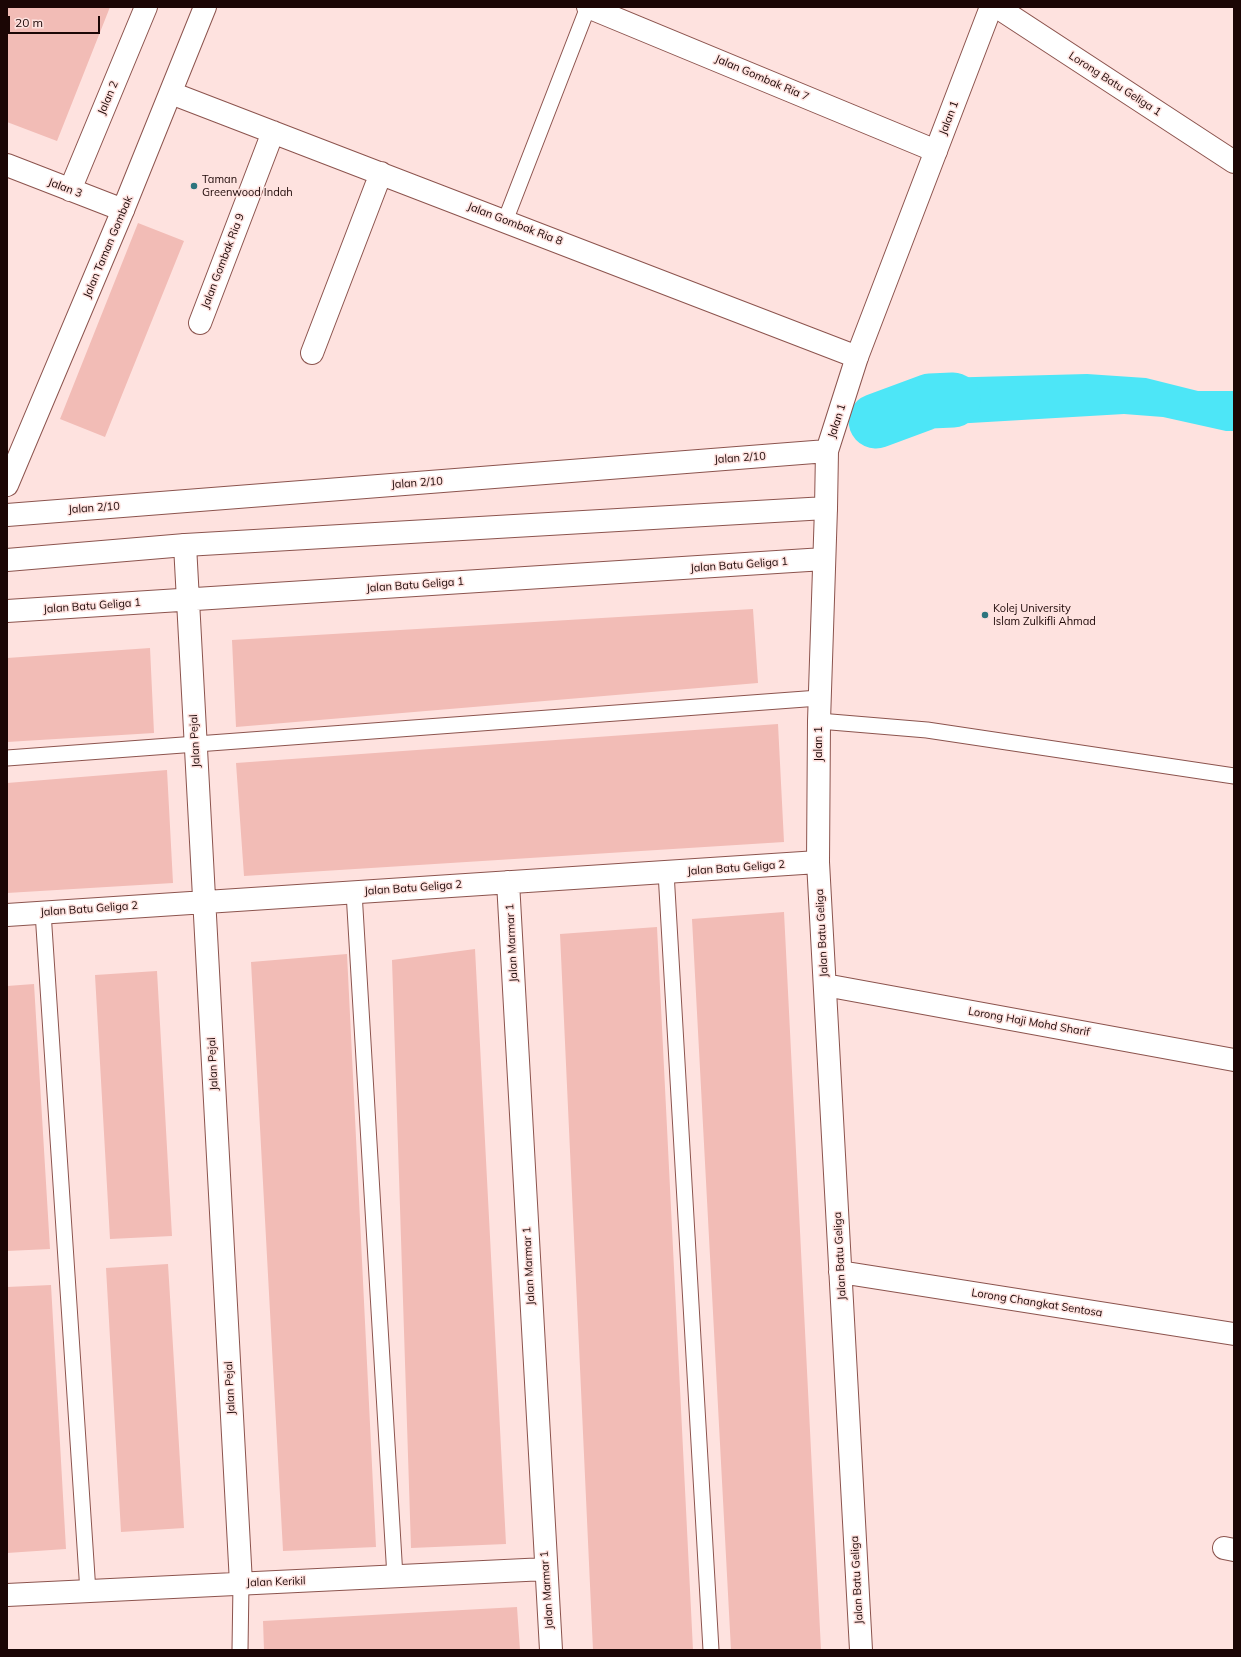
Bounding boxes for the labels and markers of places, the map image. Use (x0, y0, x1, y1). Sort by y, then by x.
place label: Taman Greenwood Indah (202, 173, 293, 199)
marker: Taman Greenwood Indah (189, 181, 199, 191)
place label: Kolej University Islam Zulkifli Ahmad (993, 602, 1096, 628)
marker: Kolej University Islam Zulkifli Ahmad (980, 610, 990, 620)

